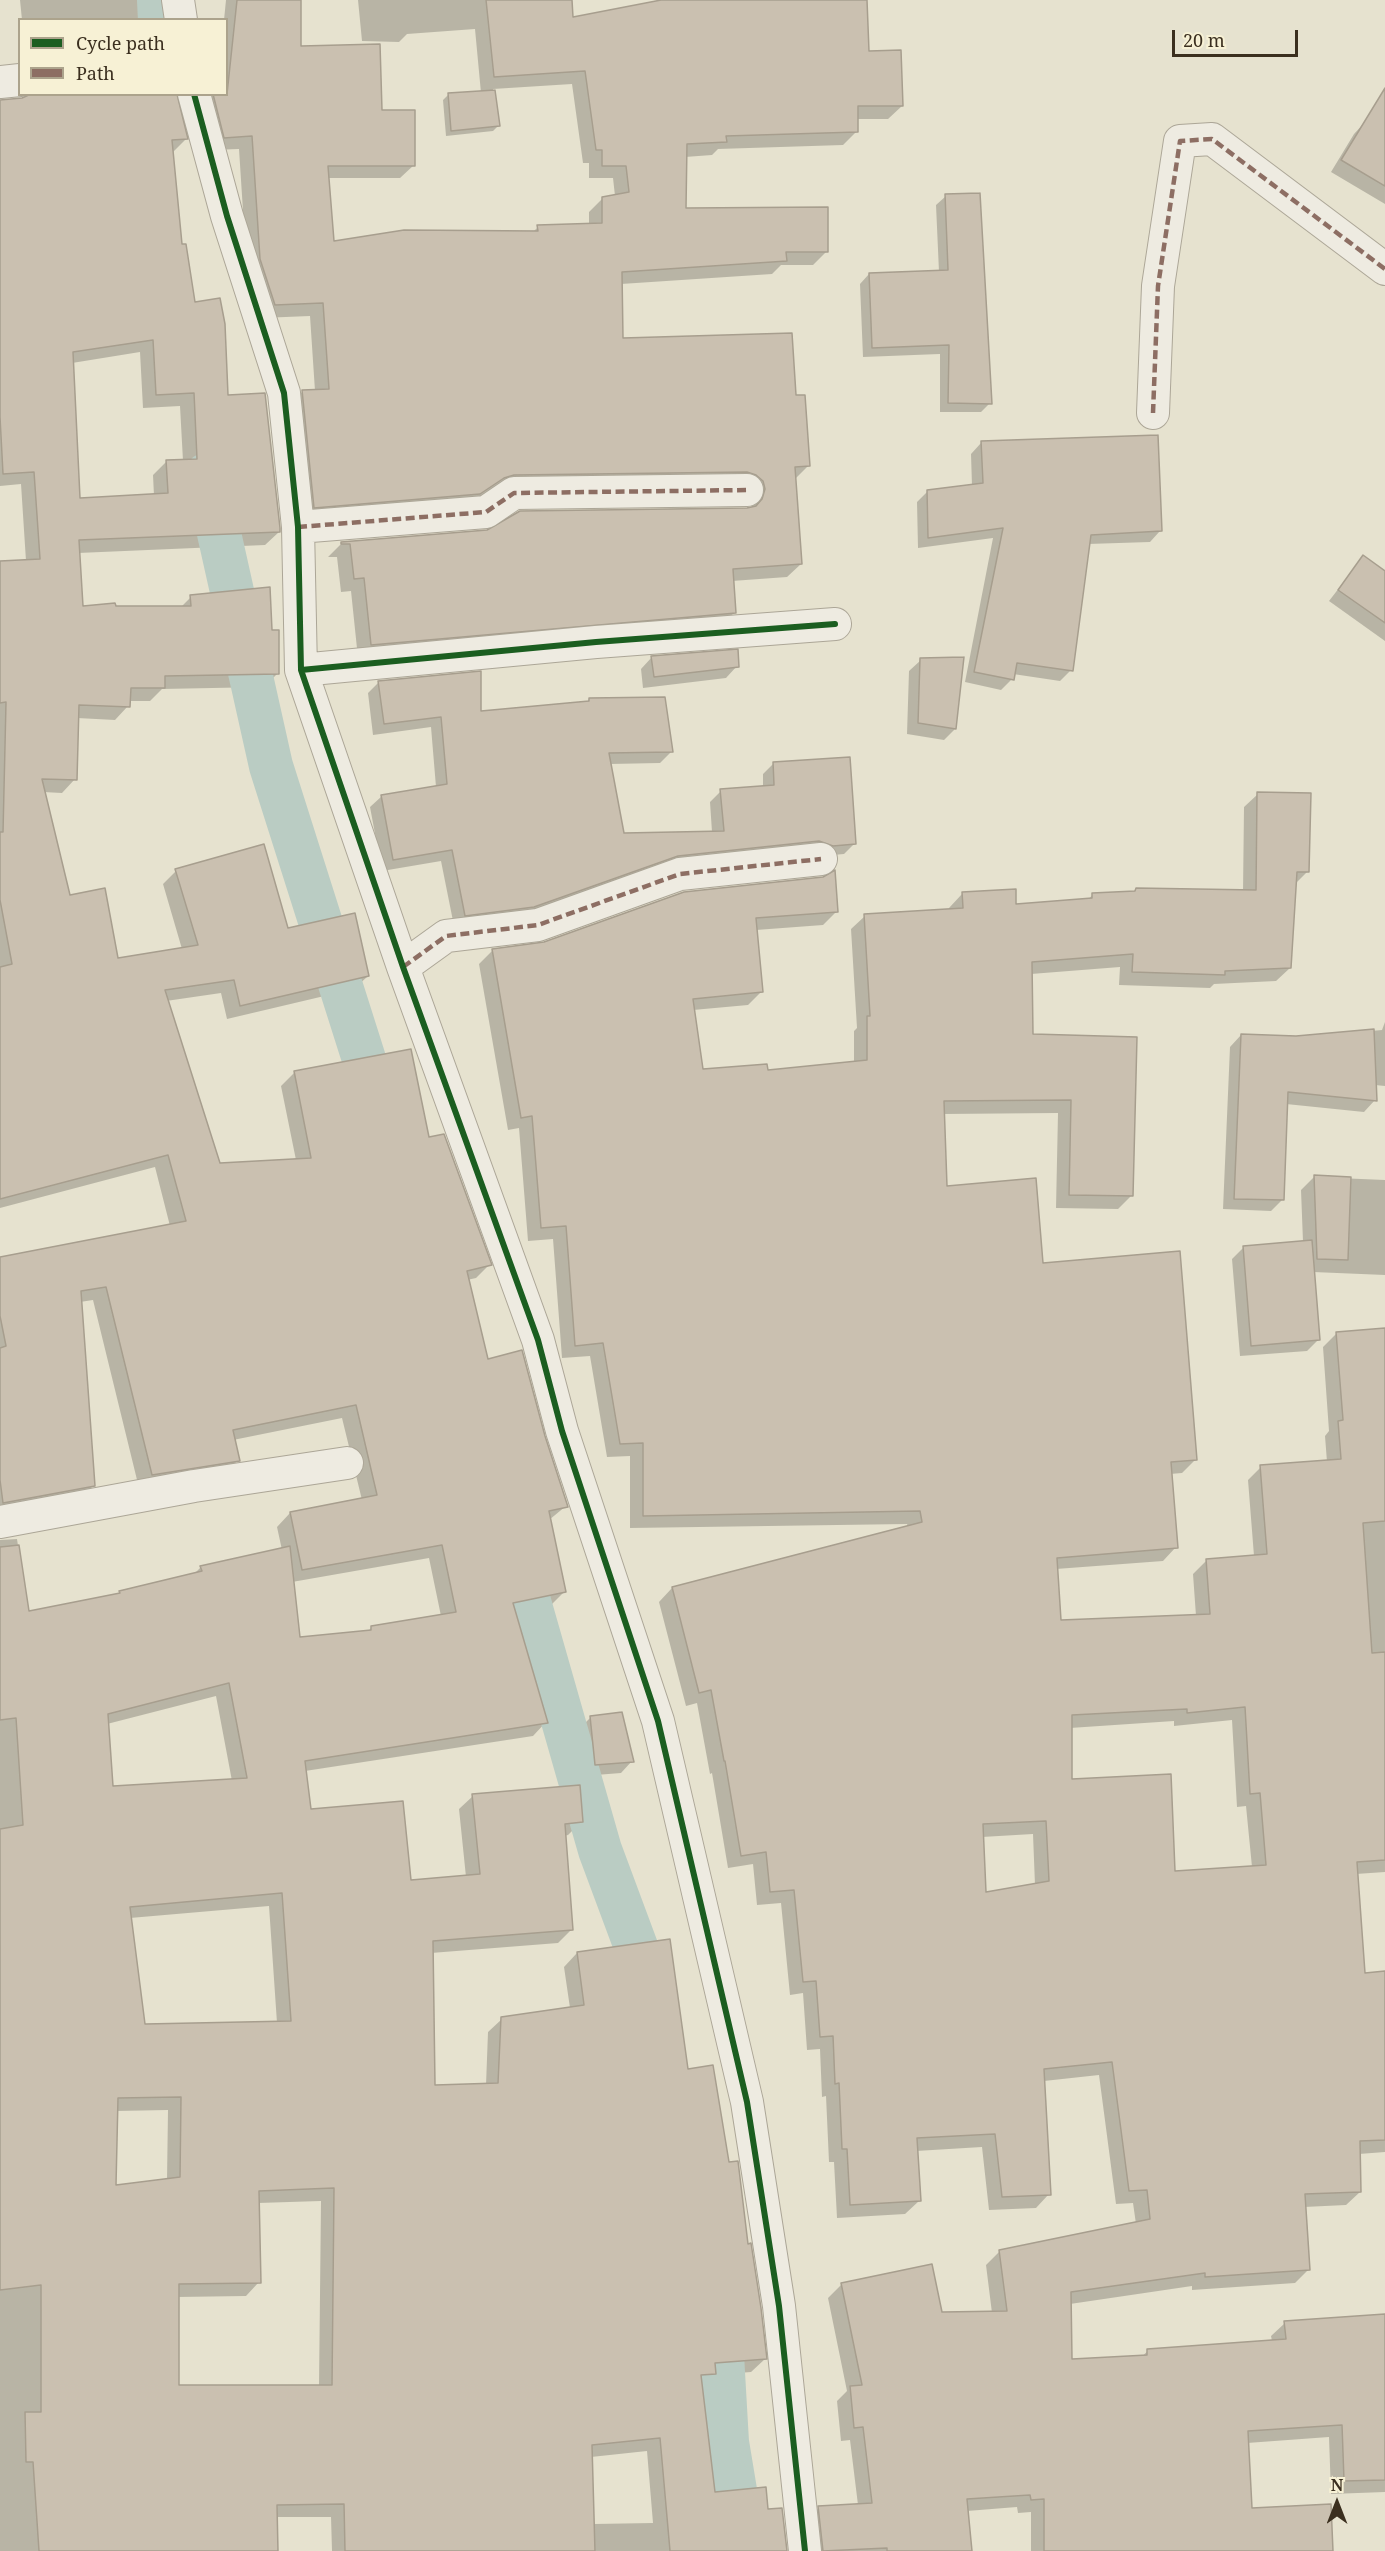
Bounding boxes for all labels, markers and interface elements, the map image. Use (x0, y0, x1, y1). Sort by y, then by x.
legend (18, 18, 228, 96)
scale bar (1175, 18, 1301, 56)
text: 20 m (1183, 28, 1225, 52)
text: Cycle path (76, 31, 165, 55)
text: Path (76, 61, 115, 85)
north arrow (1307, 2473, 1367, 2533)
text: N (1331, 2474, 1343, 2496)

